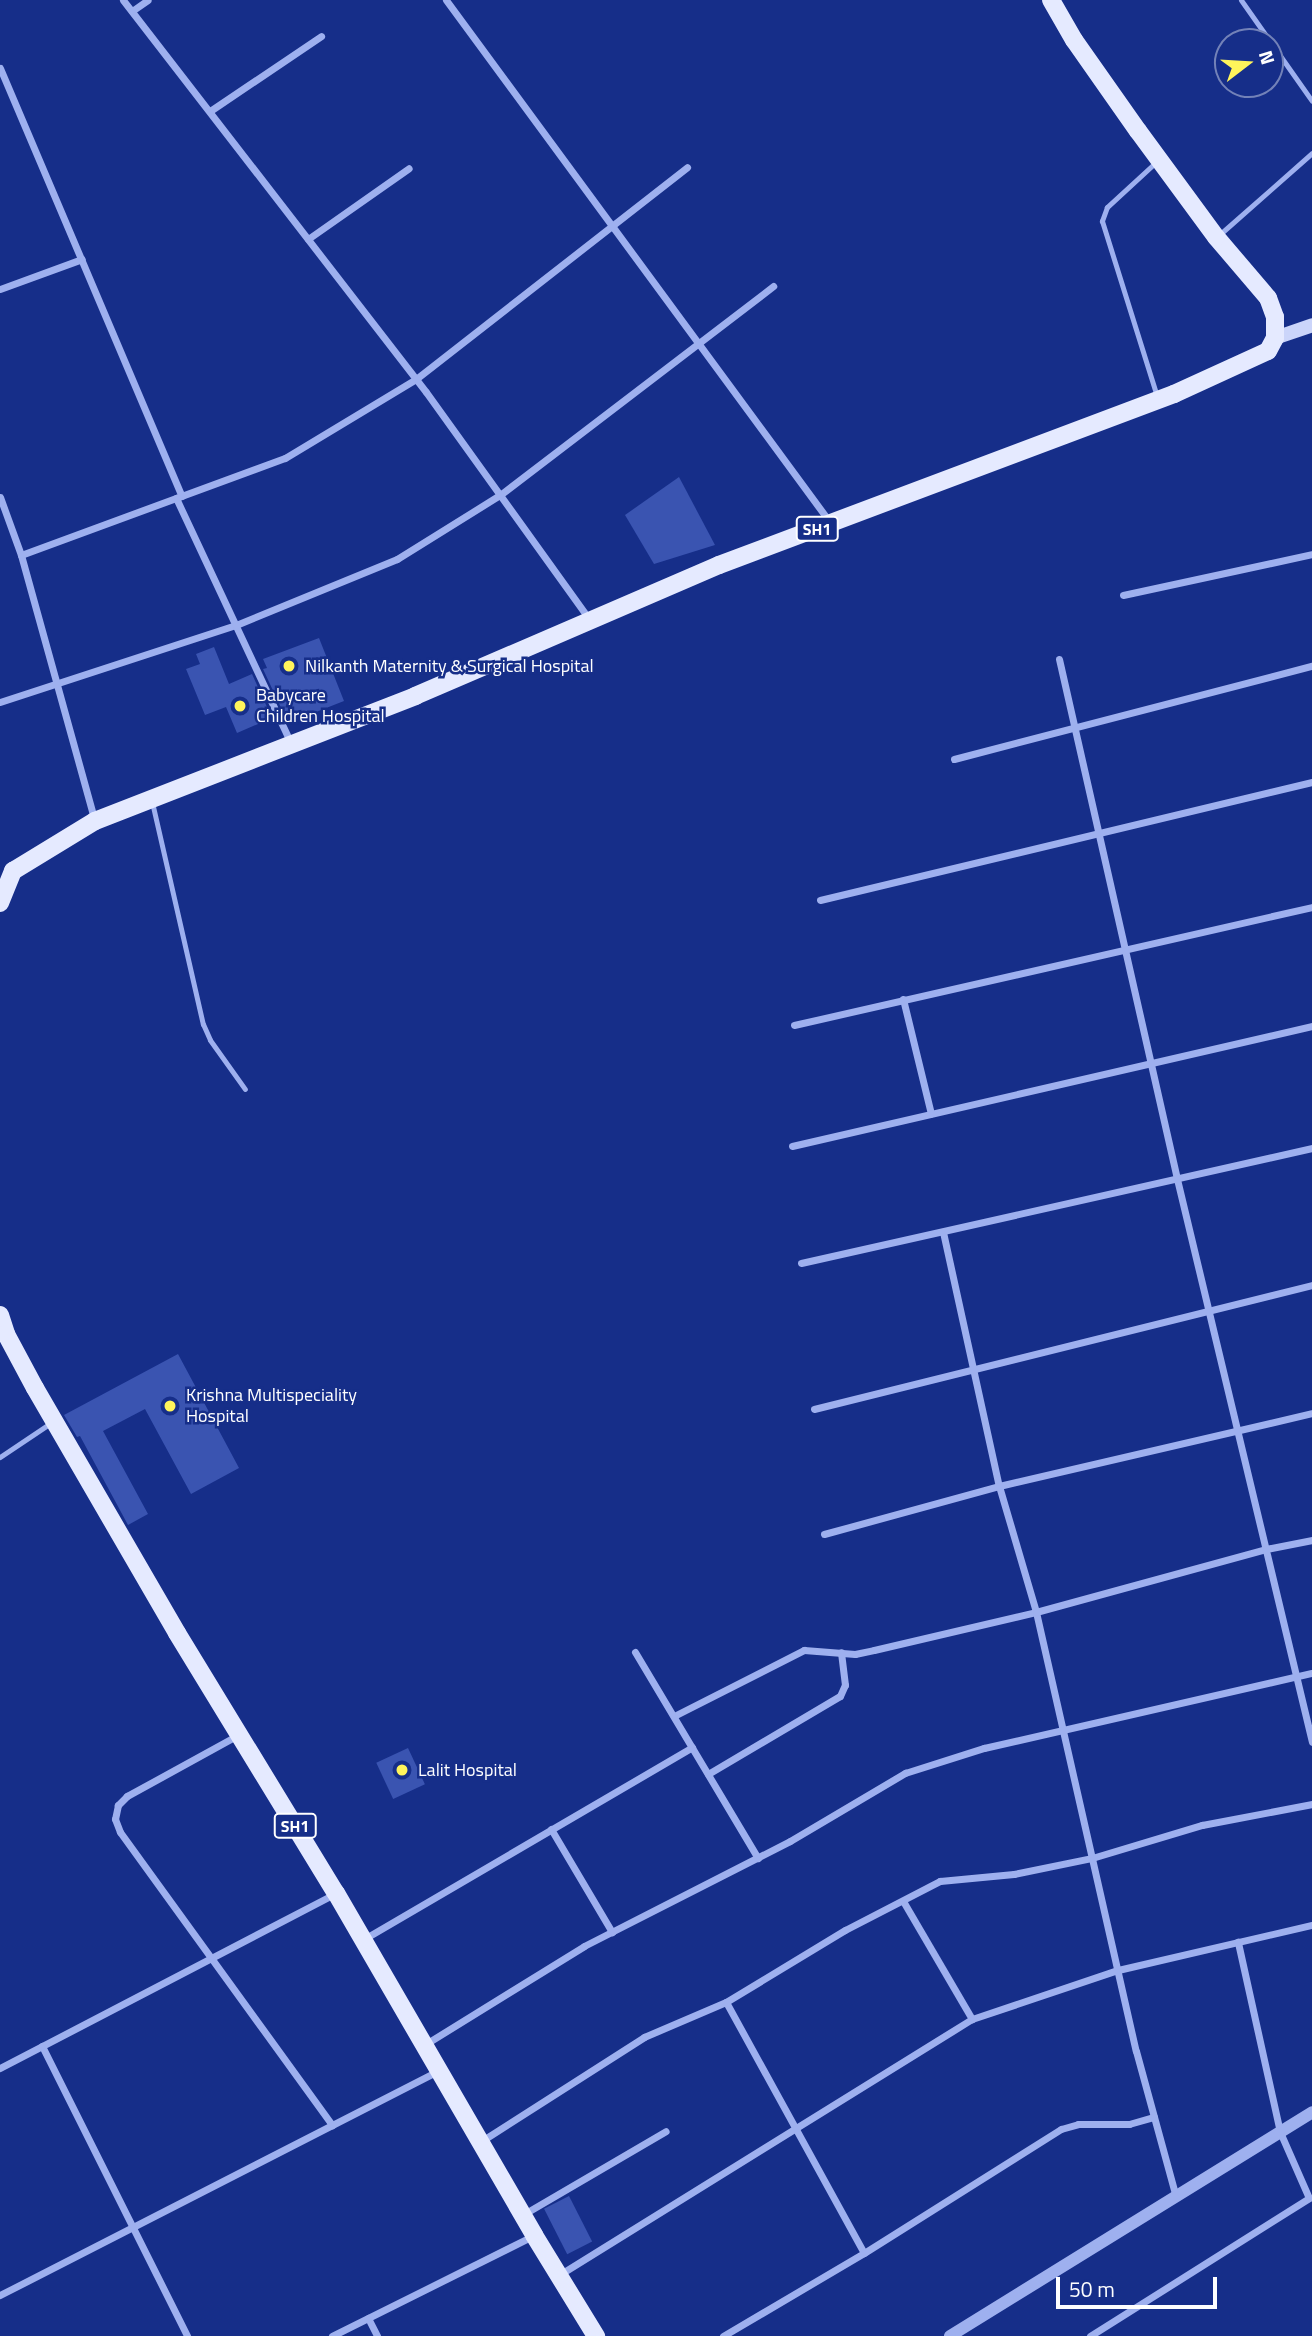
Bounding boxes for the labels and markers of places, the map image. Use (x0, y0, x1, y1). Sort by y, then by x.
place label: Nilkanth Maternity & Surgical Hospital (305, 655, 594, 677)
marker: Nilkanth Maternity & Surgical Hospital (279, 656, 299, 676)
place label: Babycare Children Hospital (256, 685, 385, 728)
marker: Babycare Children Hospital (230, 696, 250, 716)
place label: Krishna Multispeciality Hospital (186, 1385, 357, 1428)
marker: Krishna Multispeciality Hospital (160, 1396, 180, 1416)
place label: Lalit Hospital (418, 1759, 517, 1781)
marker: Lalit Hospital (392, 1760, 412, 1780)

